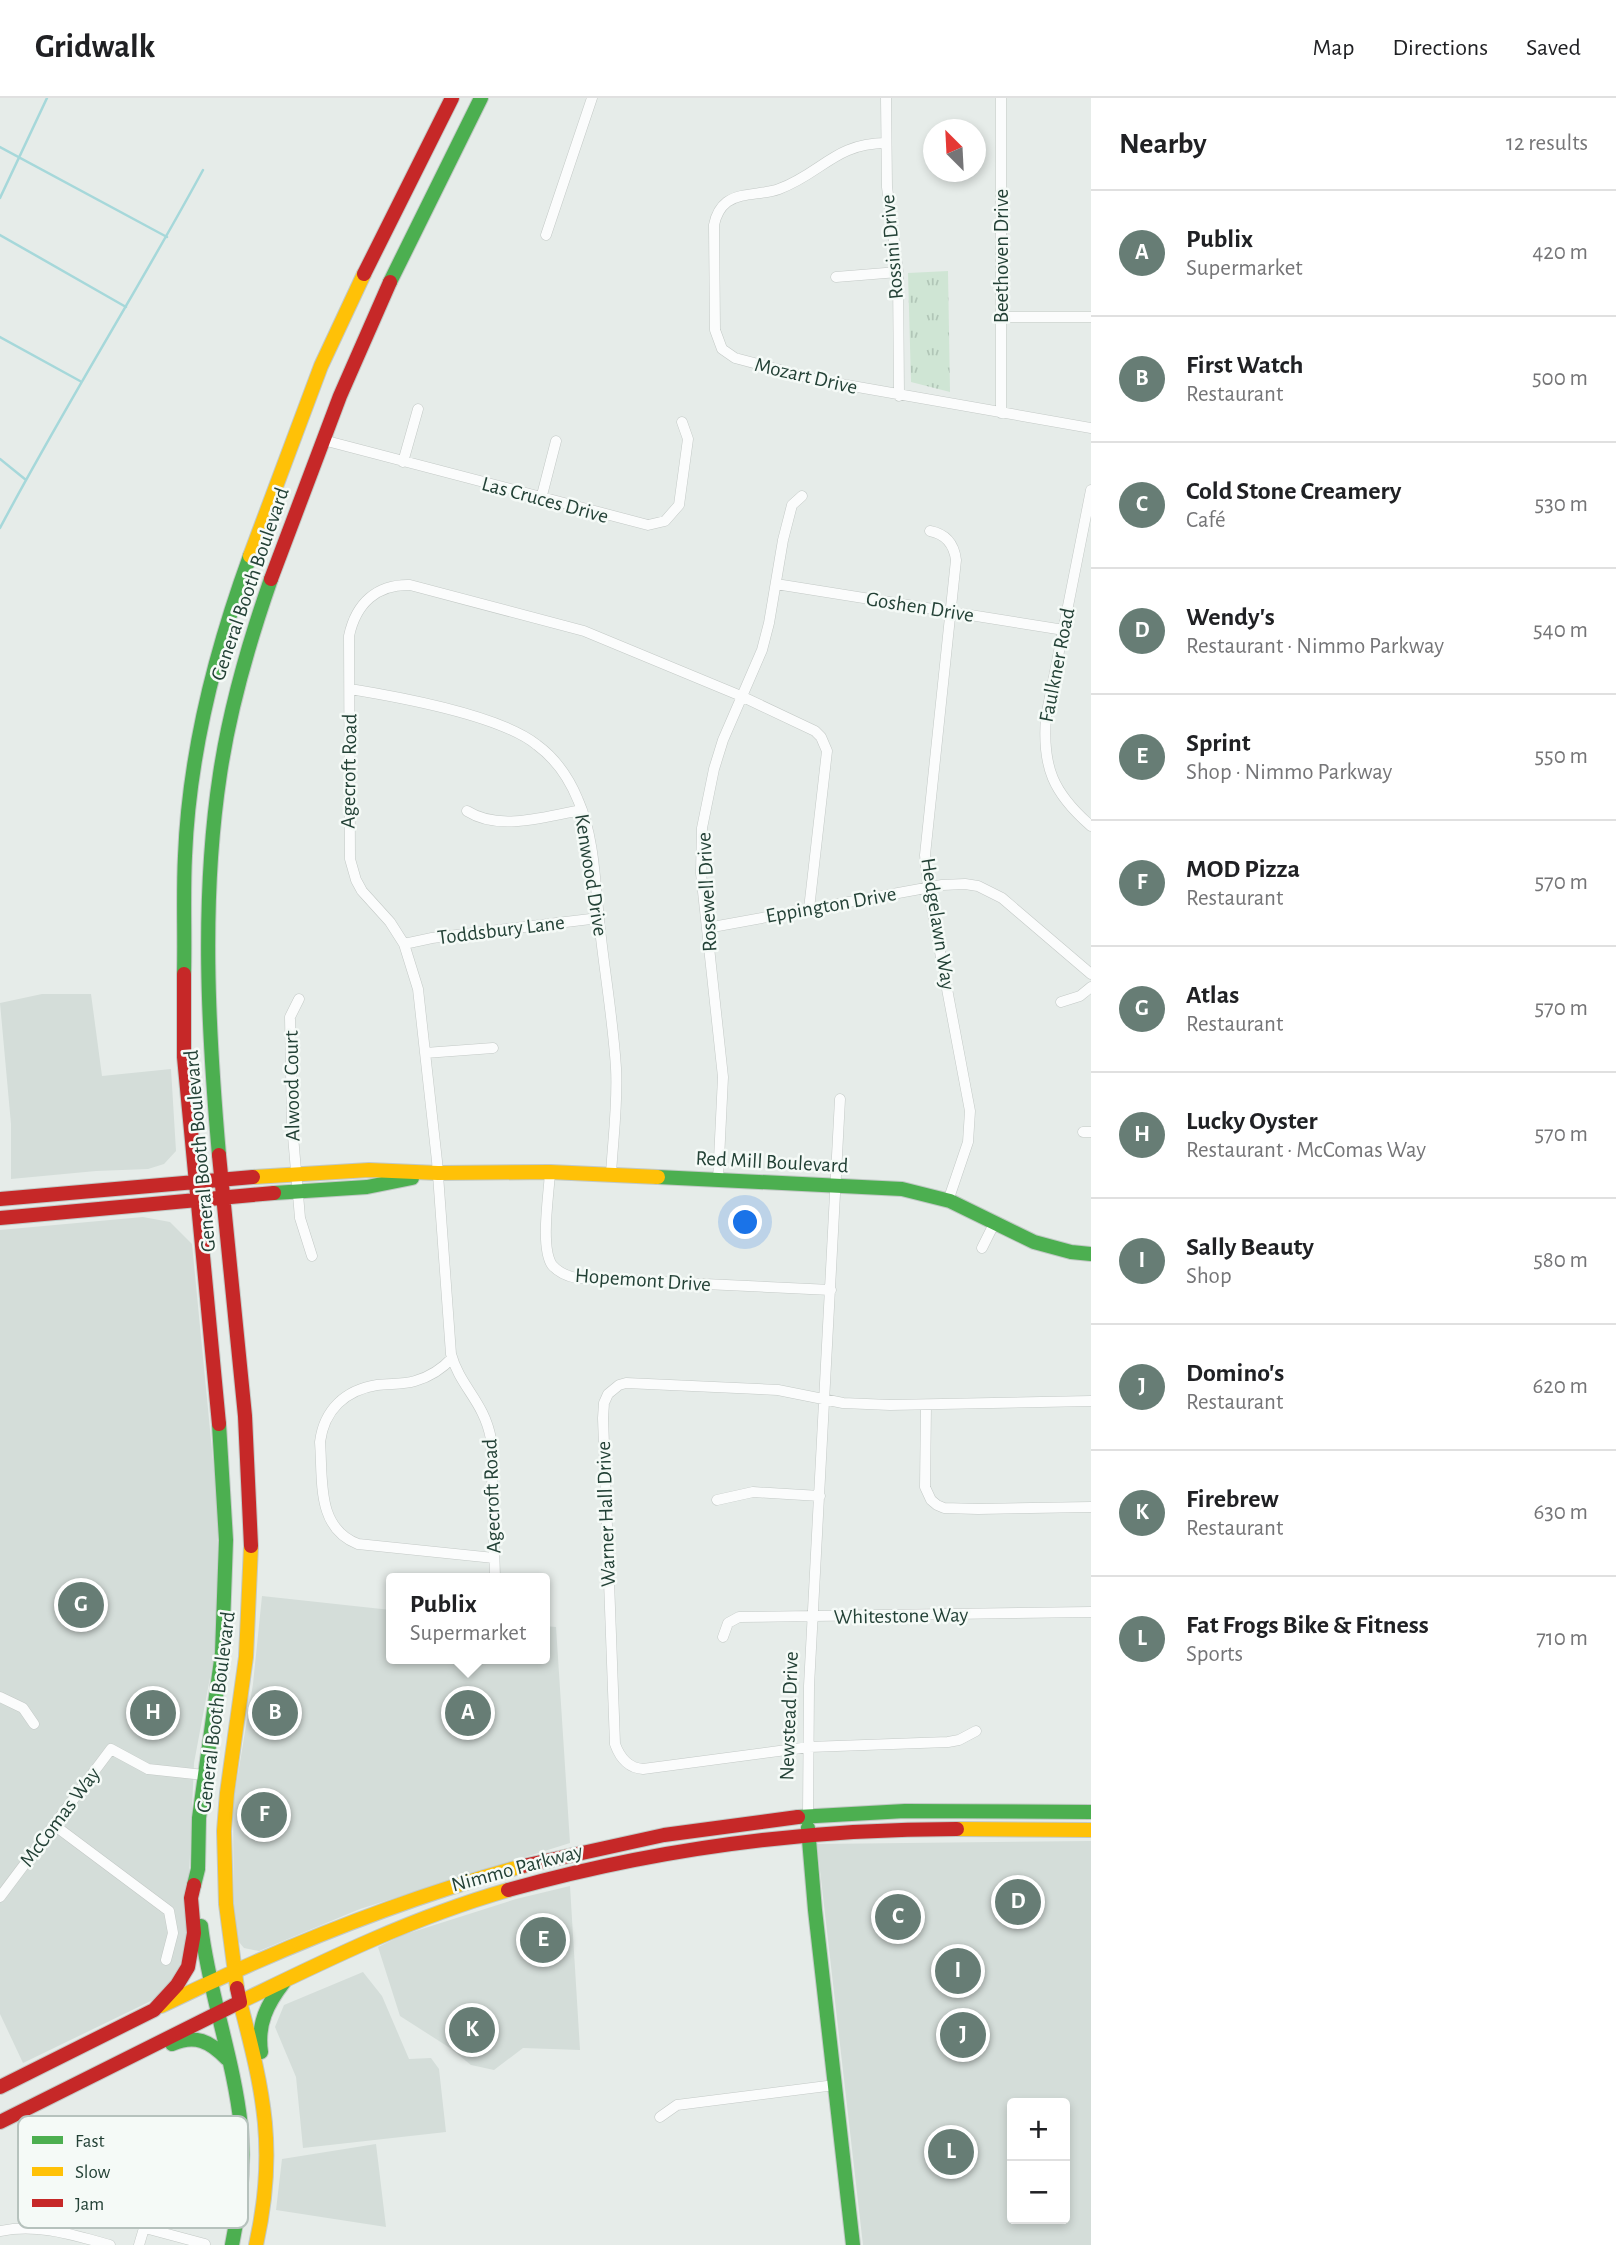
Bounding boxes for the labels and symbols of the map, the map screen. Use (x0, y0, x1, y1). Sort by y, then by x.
north arrow (923, 119, 986, 182)
street label: Beethoven Drive (991, 189, 1012, 323)
street label: Rossini Drive (877, 194, 907, 300)
street label: Mozart Drive (753, 354, 859, 398)
street label: Las Cruces Drive (479, 473, 611, 527)
street label: General Booth Boulevard (207, 485, 293, 683)
street label: Goshen Drive (865, 588, 975, 626)
street label: Faulkner Road (1036, 606, 1078, 724)
street label: Agecroft Road (337, 713, 361, 829)
street label: Kenwood Drive (571, 812, 611, 938)
street label: Rosewell Drive (693, 832, 721, 952)
street label: Hedgelawn Way (917, 856, 959, 992)
street label: Eppington Drive (764, 883, 898, 927)
street label: Toddsbury Lane (436, 912, 566, 948)
street label: Alwood Court (281, 1030, 303, 1142)
street label: General Booth Boulevard (181, 1049, 219, 1253)
street label: Red Mill Boulevard (695, 1148, 849, 1176)
your location (728, 1205, 762, 1239)
street label: Hopemont Drive (574, 1265, 712, 1295)
street label: Agecroft Road (479, 1438, 505, 1554)
street label: Warner Hall Drive (593, 1441, 619, 1587)
pin: G (58, 1579, 104, 1631)
street label: Whitestone Way (833, 1604, 969, 1628)
street label: General Booth Boulevard (193, 1610, 239, 1814)
street label: Newstead Drive (776, 1651, 802, 1781)
pin: H (130, 1687, 176, 1739)
pin: B (252, 1687, 298, 1739)
pin: A (445, 1687, 491, 1739)
street label: McComas Way (16, 1763, 104, 1871)
pin: F (241, 1789, 287, 1841)
street label: Nimmo Parkway (449, 1840, 585, 1896)
pin: D (995, 1876, 1041, 1928)
pin: C (875, 1891, 921, 1943)
pin: E (520, 1914, 566, 1966)
pin: I (935, 1945, 981, 1997)
pin: K (449, 2004, 495, 2056)
pin: J (940, 2009, 986, 2061)
legend (18, 2116, 248, 2228)
pin: L (928, 2126, 974, 2178)
text: Fast (75, 2132, 105, 2151)
text: Slow (75, 2163, 111, 2182)
text: Jam (75, 2195, 104, 2214)

